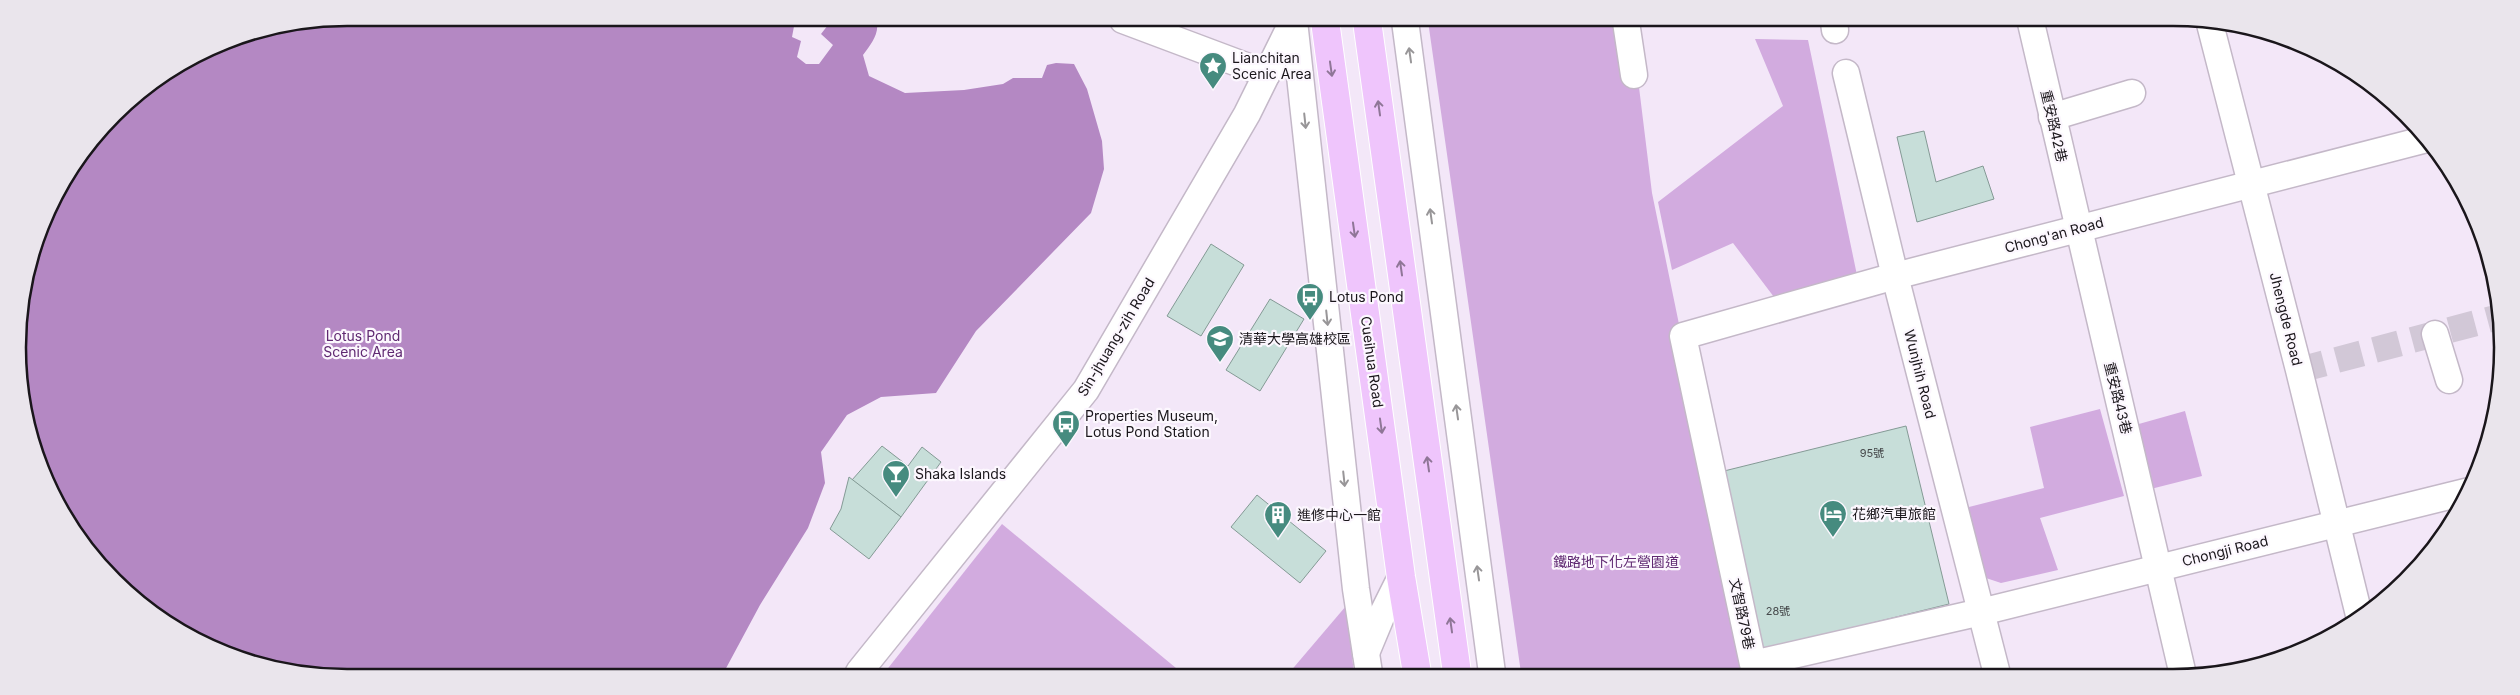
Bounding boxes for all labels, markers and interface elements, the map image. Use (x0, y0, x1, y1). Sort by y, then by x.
one-way arrow (1405, 47, 1415, 63)
place label: Lianchitan Scenic Area (1232, 49, 1312, 82)
place icon: Lianchitan Scenic Area (1198, 51, 1228, 90)
one-way arrow (1327, 61, 1337, 77)
street label: 重安路42巷 (2038, 88, 2071, 164)
one-way arrow (1373, 100, 1383, 116)
one-way arrow (1300, 113, 1310, 129)
one-way arrow (1426, 208, 1436, 224)
street label: Chong'an Road (2003, 213, 2105, 256)
one-way arrow (1349, 222, 1359, 238)
one-way arrow (1396, 261, 1406, 277)
street label: Jhengde Road (2267, 270, 2306, 367)
street label: Sin-jhuang-zih Road (1073, 274, 1158, 399)
bus stop icon: Lotus Pond (1295, 282, 1325, 321)
place label: Lotus Pond (1329, 288, 1404, 305)
one-way arrow (1322, 309, 1332, 325)
street label: Cueihua Road (1358, 315, 1387, 409)
school or university icon: 清華大學高雄校區 (1205, 324, 1235, 363)
park label: Lotus Pond Scenic Area (323, 327, 403, 360)
street label: Wunjhih Road (1901, 327, 1940, 420)
place label: 清華大學高雄校區 (1239, 330, 1351, 347)
street label: 重安路43巷 (2101, 360, 2136, 436)
one-way arrow (1452, 404, 1462, 420)
place label: Properties Museum, Lotus Pond Station (1085, 407, 1218, 440)
bus stop icon: Properties Museum, Lotus Pond Station (1051, 409, 1081, 448)
one-way arrow (1376, 417, 1386, 433)
house number: 95號 (1860, 446, 1884, 460)
one-way arrow (1423, 456, 1433, 472)
bar icon: Shaka Islands (881, 459, 911, 498)
place label: Shaka Islands (915, 465, 1006, 482)
one-way arrow (1339, 471, 1349, 487)
hotel icon: 花鄉汽車旅館 (1818, 499, 1848, 538)
building icon: 進修中心一館 (1263, 500, 1293, 539)
place label: 花鄉汽車旅館 (1852, 505, 1936, 522)
place label: 進修中心一館 (1297, 506, 1381, 523)
street label: Chongji Road (2180, 532, 2270, 569)
park label: 鐵路地下化左營園道 (1553, 553, 1679, 570)
one-way arrow (1473, 565, 1483, 581)
street label: 文智路79巷 (1727, 577, 1758, 651)
house number: 28號 (1766, 604, 1790, 618)
one-way arrow (1445, 617, 1455, 633)

